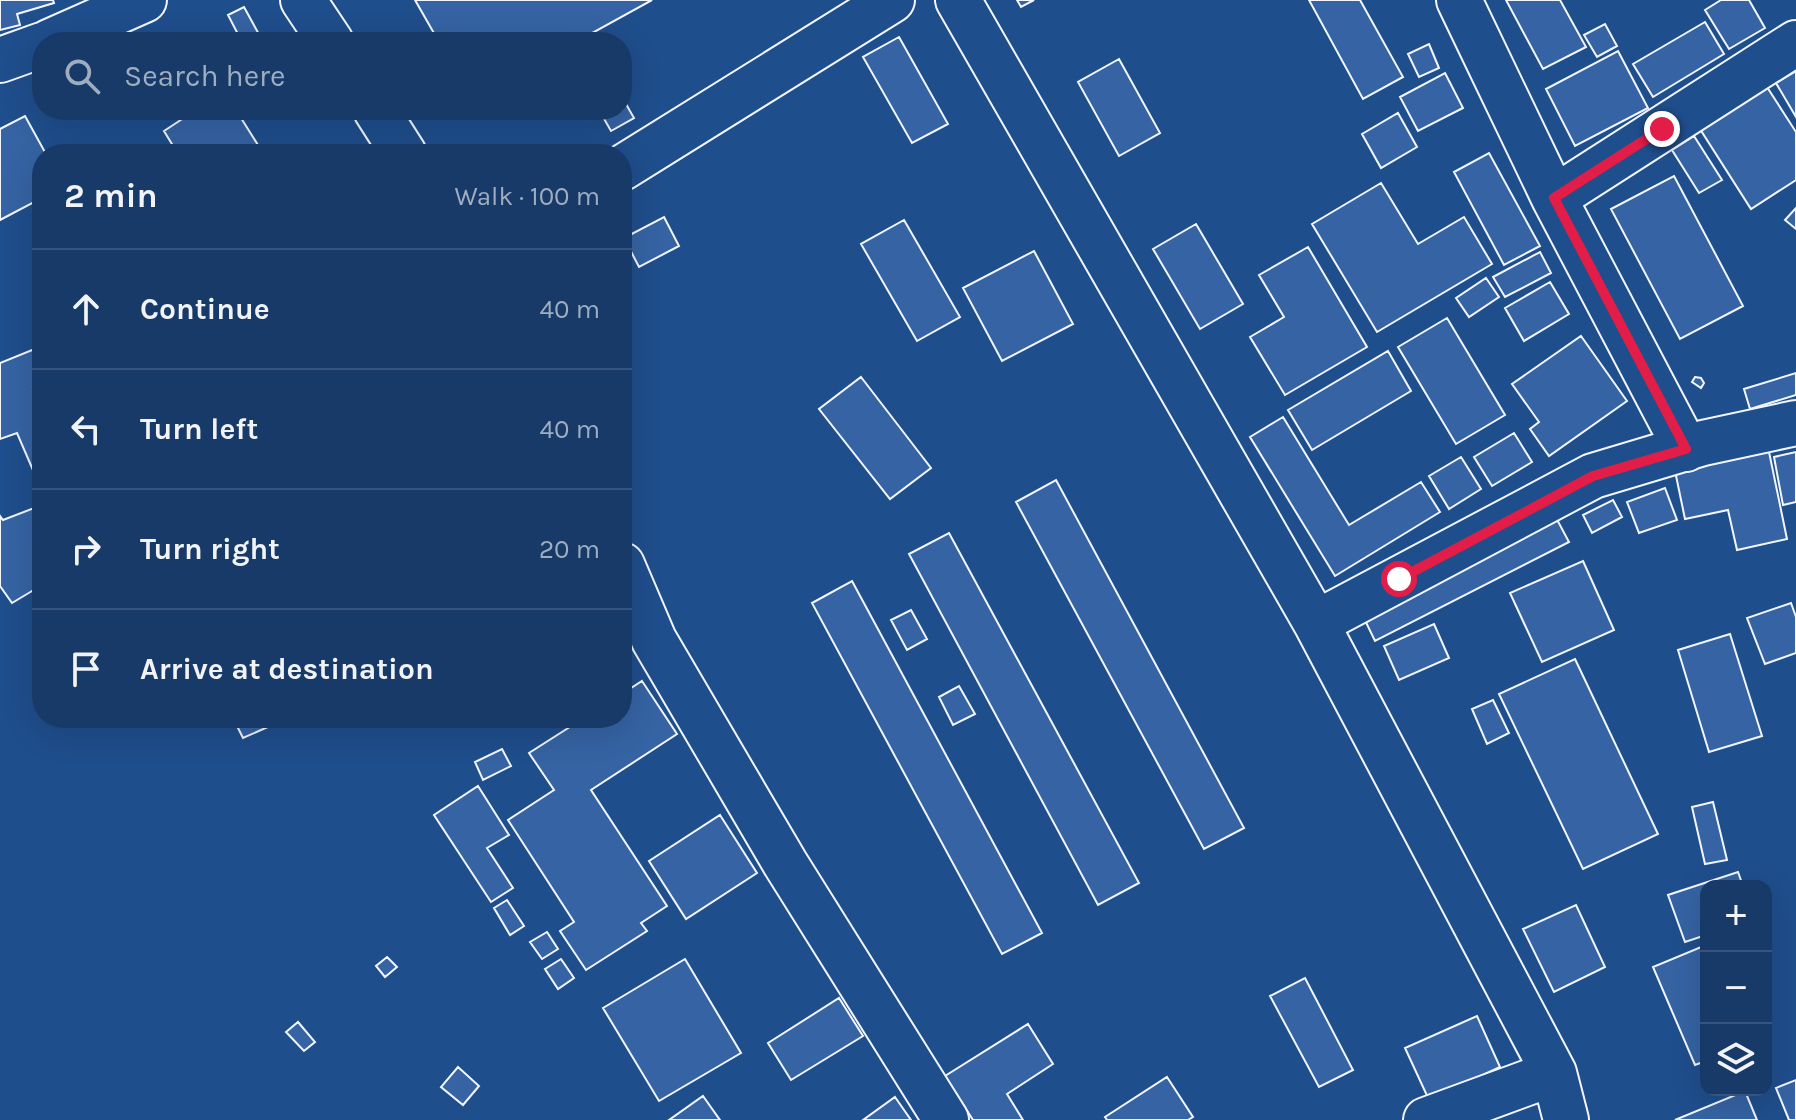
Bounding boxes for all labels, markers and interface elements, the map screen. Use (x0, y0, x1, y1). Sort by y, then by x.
search box (32, 32, 632, 120)
icon: search (60, 54, 104, 98)
text: Search here (124, 58, 285, 94)
route end (1644, 111, 1680, 147)
text: 2 min (64, 176, 158, 216)
text: Walk · 100 m (454, 181, 600, 212)
icon: ahead (64, 287, 108, 331)
text: Continue (140, 291, 270, 327)
text: 40 m (540, 294, 600, 325)
icon: left (64, 407, 108, 451)
text: Turn left (140, 411, 258, 447)
text: 40 m (540, 414, 600, 445)
icon: right (64, 527, 108, 571)
text: Turn right (140, 531, 280, 567)
text: 20 m (539, 534, 600, 565)
route start (1381, 561, 1417, 597)
icon: arrive (64, 647, 108, 691)
text: Arrive at destination (140, 651, 434, 687)
map controls (1700, 880, 1772, 1096)
button: + (1700, 880, 1772, 952)
button: − (1700, 952, 1772, 1024)
button: layers (1700, 1024, 1772, 1096)

